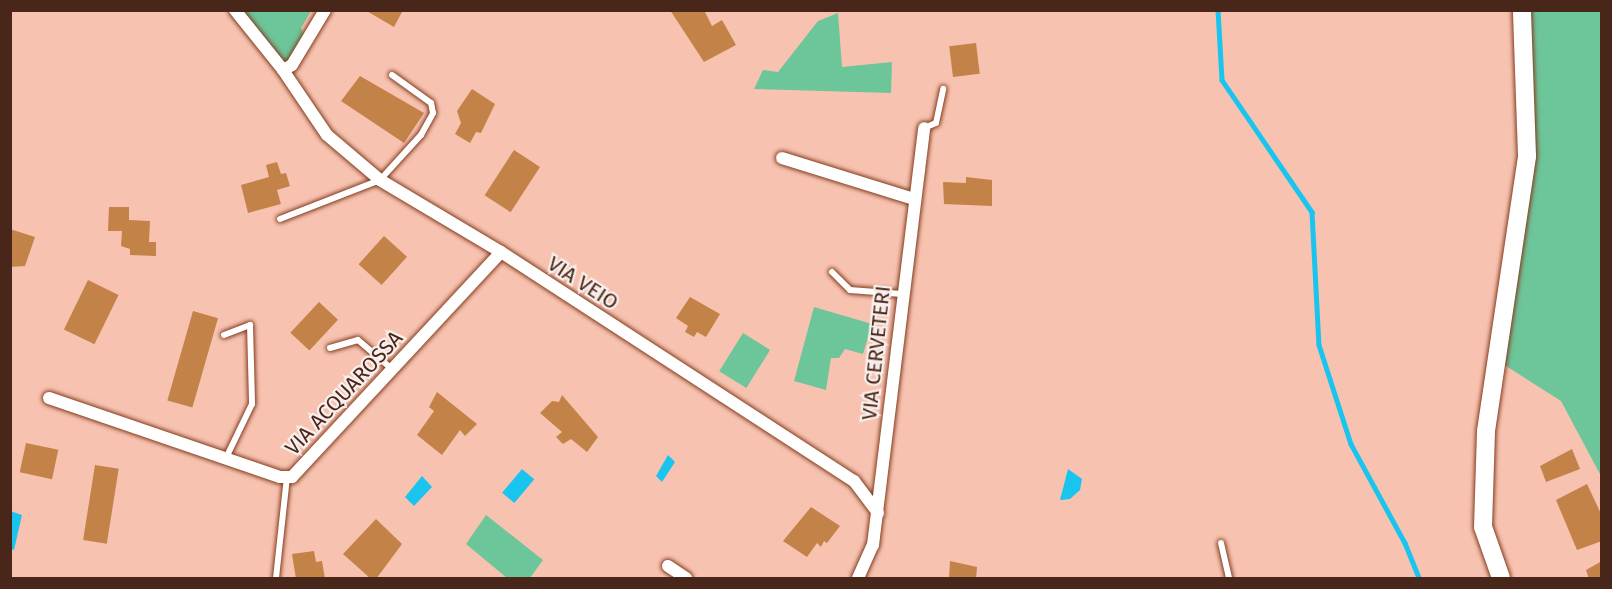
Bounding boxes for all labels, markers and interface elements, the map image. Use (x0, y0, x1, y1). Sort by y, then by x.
street label: VIA VEIO (543, 251, 623, 315)
street label: VIA CERVETERI (856, 285, 896, 421)
street label: VIA ACQUAROSSA (280, 326, 408, 460)

